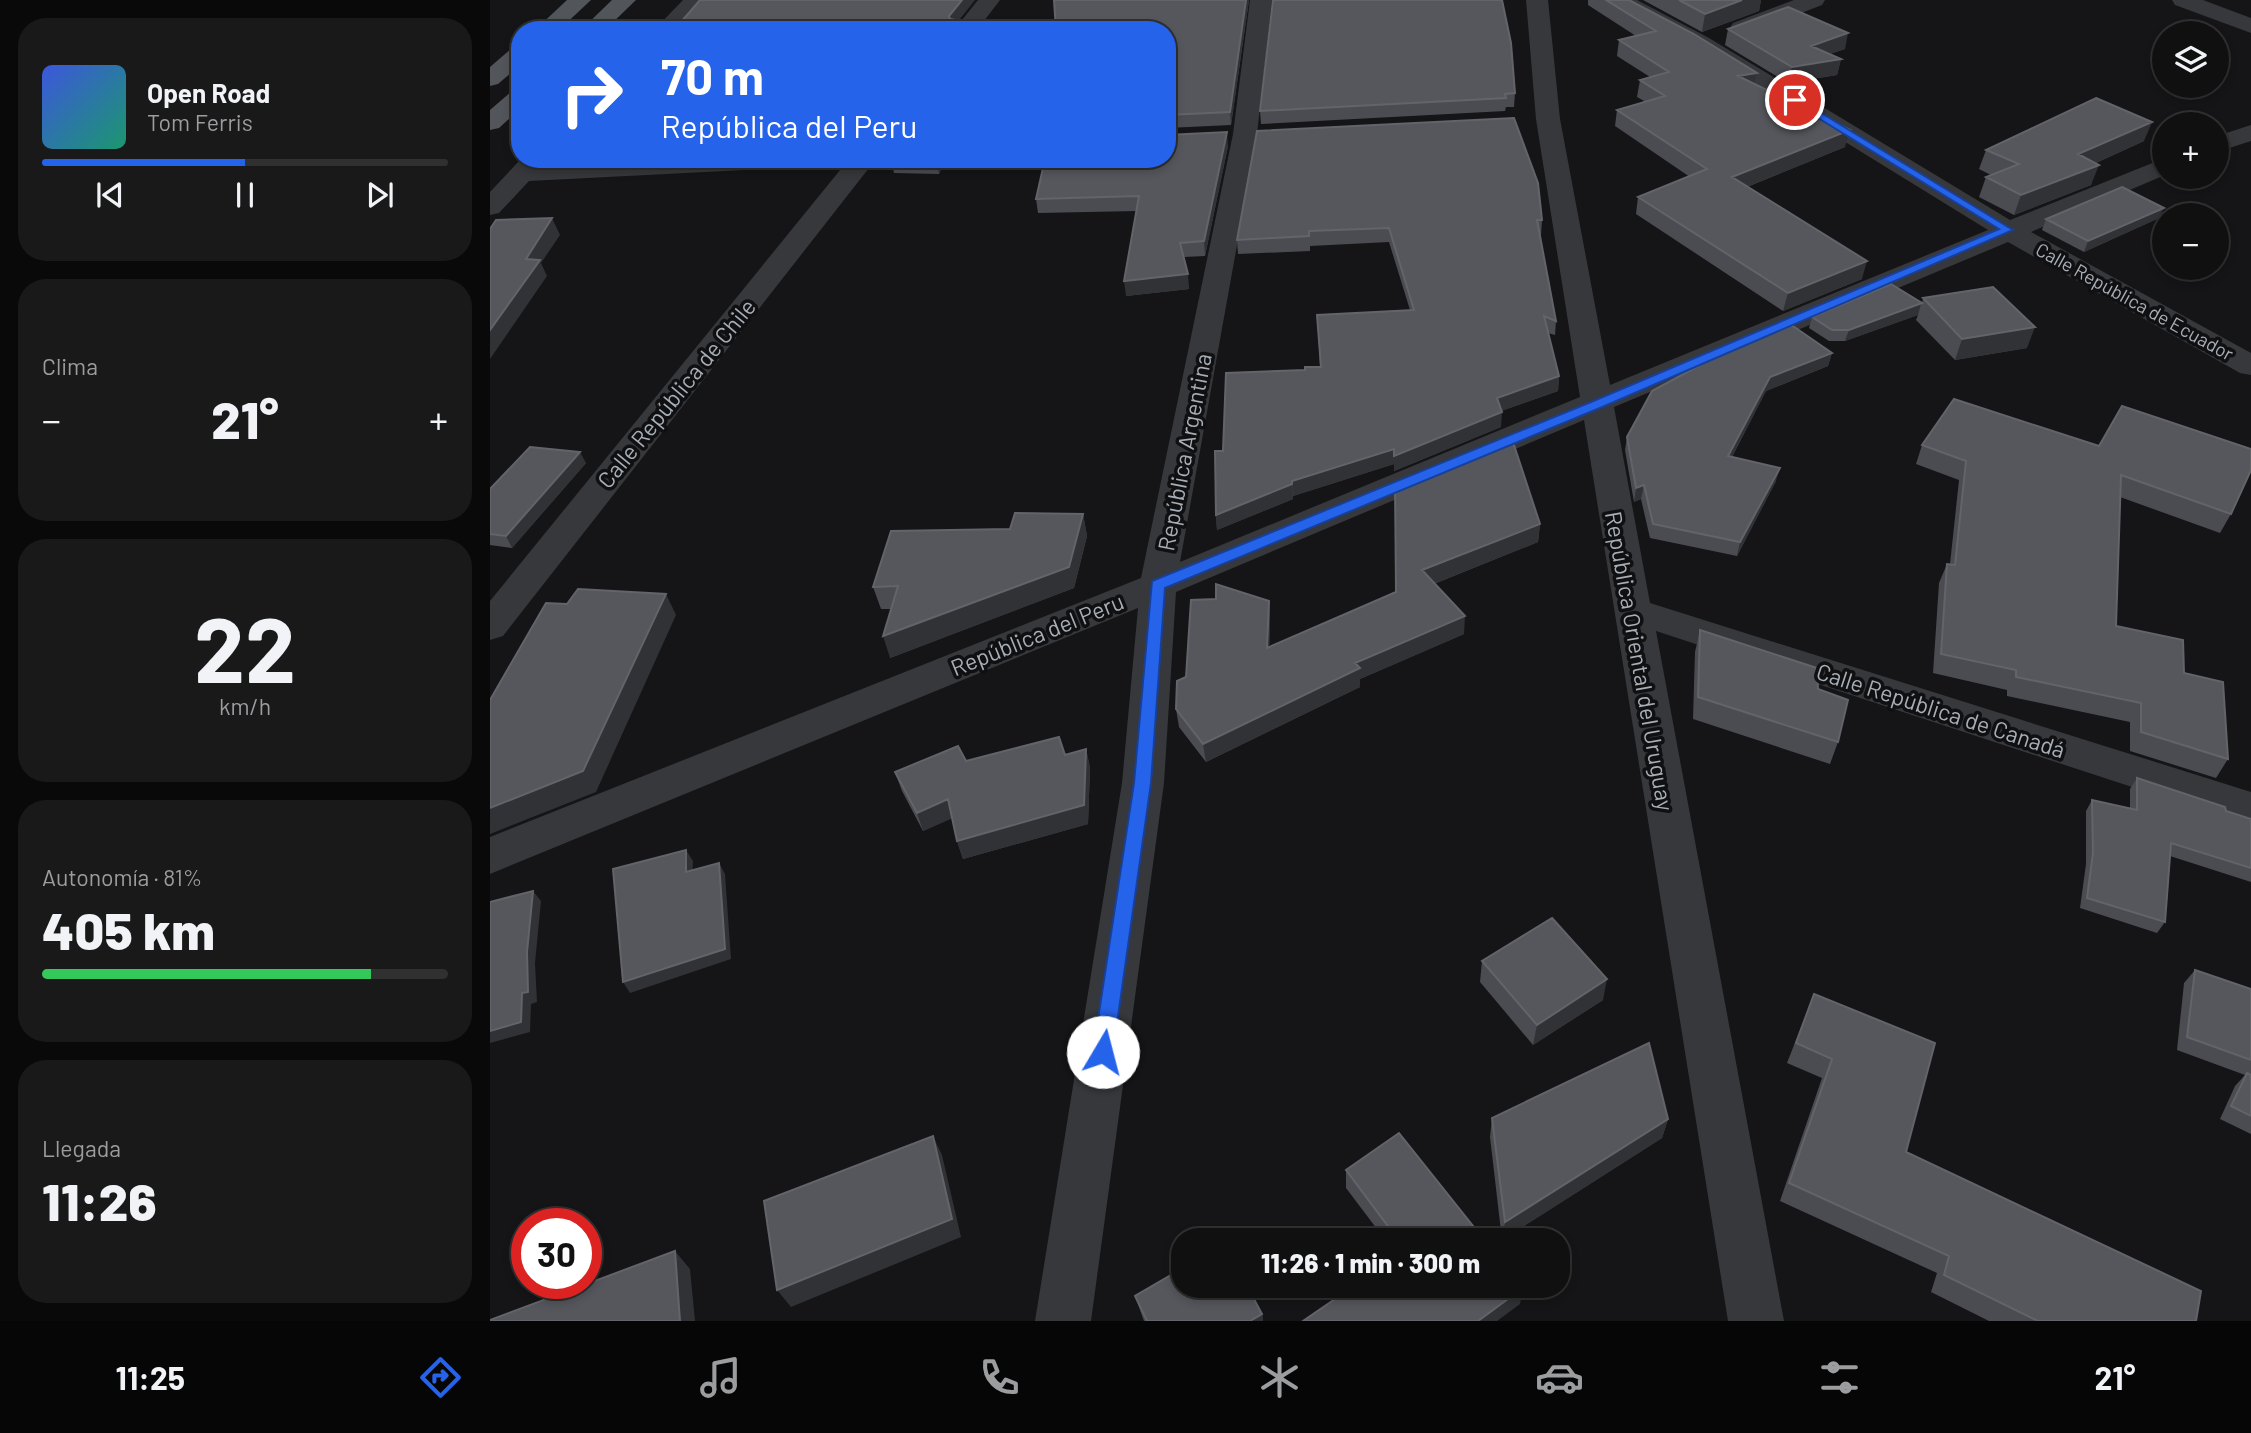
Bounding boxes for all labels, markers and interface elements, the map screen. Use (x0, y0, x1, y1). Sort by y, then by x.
map controls (2152, 21, 2229, 280)
button: layers (2152, 21, 2229, 98)
text: 70 m (661, 46, 764, 105)
icon: right (546, 49, 637, 140)
pin (1765, 70, 1825, 130)
text: Open Road (147, 77, 270, 108)
icon: arrive (1776, 81, 1814, 119)
text: República del Peru (661, 106, 917, 144)
text: Tom Ferris (147, 108, 253, 136)
button: + (2152, 112, 2229, 189)
icon: previous (91, 176, 129, 214)
icon: pause (226, 176, 264, 214)
icon: next (361, 176, 399, 214)
button: − (2152, 203, 2229, 280)
street label: Calle República de Ecuador (2032, 237, 2238, 365)
street label: Calle República de Chile (591, 293, 761, 493)
street label: República Argentina (1151, 351, 1217, 553)
text: Clima (42, 352, 98, 380)
text: 21° (211, 387, 279, 449)
text: − (42, 396, 61, 442)
text: + (429, 396, 448, 442)
street label: República Oriental del Uruguay (1600, 509, 1680, 813)
street label: República del Peru (946, 587, 1128, 681)
text: 22 (194, 592, 296, 701)
street label: Calle República de Canadá (1813, 657, 2069, 763)
text: km/h (219, 692, 271, 720)
text: Autonomía · 81% (42, 863, 202, 891)
text: 405 km (42, 898, 215, 960)
position arrow (1066, 1015, 1140, 1089)
text: Llegada (42, 1134, 121, 1162)
text: 11:26 (42, 1169, 157, 1231)
speed limit sign: 30 (511, 1208, 602, 1299)
text: 11:26 · 1 min · 300 m (1261, 1247, 1480, 1278)
icon: directions (416, 1353, 465, 1402)
icon: music (696, 1353, 745, 1402)
icon: phone (975, 1353, 1024, 1402)
icon: climate (1255, 1353, 1304, 1402)
icon: car (1535, 1353, 1584, 1402)
icon: filters (1815, 1353, 1864, 1402)
text: 11:25 (115, 1358, 185, 1396)
text: 21° (2094, 1358, 2136, 1396)

